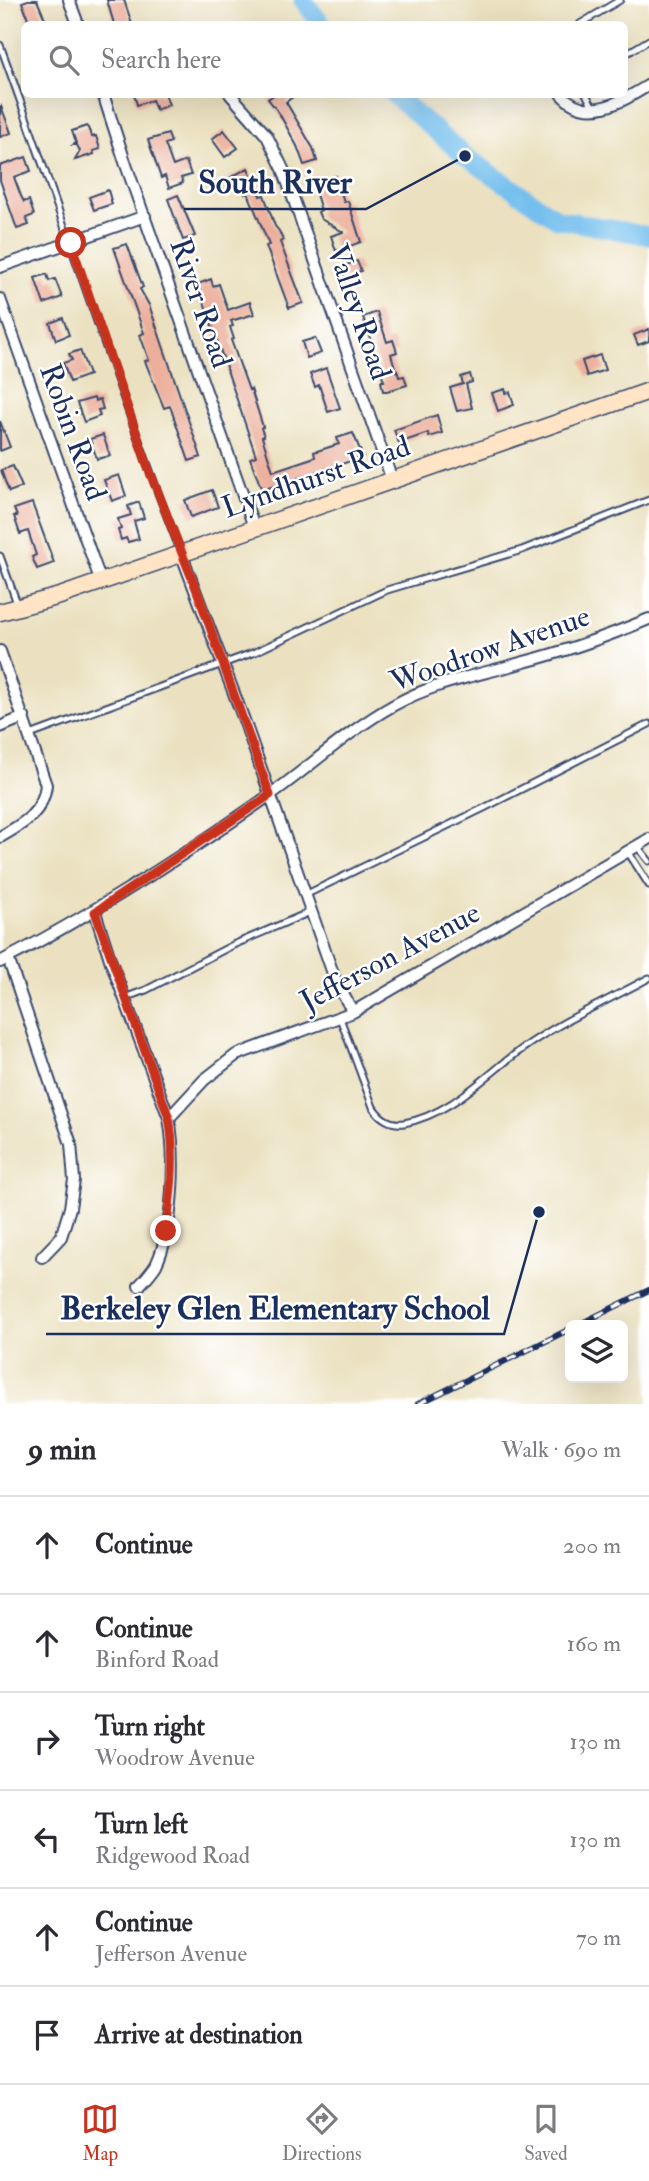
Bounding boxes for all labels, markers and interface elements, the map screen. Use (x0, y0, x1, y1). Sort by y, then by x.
search box (21, 21, 628, 98)
icon: search (45, 41, 83, 79)
text: Search here (101, 44, 221, 76)
callout: South River (184, 156, 366, 209)
text: South River (198, 163, 353, 203)
route start (55, 227, 86, 258)
street label: River Road (162, 233, 241, 373)
street label: Valley Road (319, 239, 400, 385)
street label: Robin Road (31, 359, 115, 506)
street label: Lyndhurst Road (217, 427, 415, 526)
street label: Woodrow Avenue (384, 598, 595, 701)
street label: Jefferson Avenue (293, 894, 486, 1020)
route end (150, 1215, 181, 1246)
callout: Berkeley Glen Elementary School (46, 1281, 504, 1334)
text: Berkeley Glen Elementary School (60, 1289, 491, 1329)
map controls (565, 1320, 628, 1383)
button: layers (565, 1320, 628, 1383)
text: 9 min (28, 1431, 96, 1468)
text: Walk · 690 m (501, 1435, 621, 1464)
icon: ahead (28, 1526, 66, 1564)
text: Continue (95, 1529, 193, 1561)
text: 200 m (563, 1531, 621, 1560)
text: Continue (95, 1613, 193, 1645)
icon: ahead (28, 1624, 66, 1662)
text: 160 m (567, 1629, 621, 1658)
text: Binford Road (95, 1645, 219, 1674)
text: Turn right (95, 1711, 205, 1743)
icon: right (28, 1722, 66, 1760)
text: 130 m (569, 1727, 621, 1756)
text: Woodrow Avenue (95, 1743, 255, 1772)
text: Turn left (95, 1809, 188, 1841)
icon: left (28, 1820, 66, 1858)
text: 130 m (569, 1825, 621, 1854)
text: Ridgewood Road (95, 1841, 250, 1870)
text: Continue (95, 1907, 193, 1939)
icon: ahead (28, 1918, 66, 1956)
text: 70 m (576, 1923, 621, 1952)
text: Jefferson Avenue (95, 1939, 247, 1968)
icon: arrive (28, 2016, 66, 2054)
text: Arrive at destination (95, 2019, 303, 2051)
tab: Map (81, 2100, 119, 2166)
tab: Directions (282, 2100, 362, 2166)
tab: Saved (524, 2100, 568, 2166)

